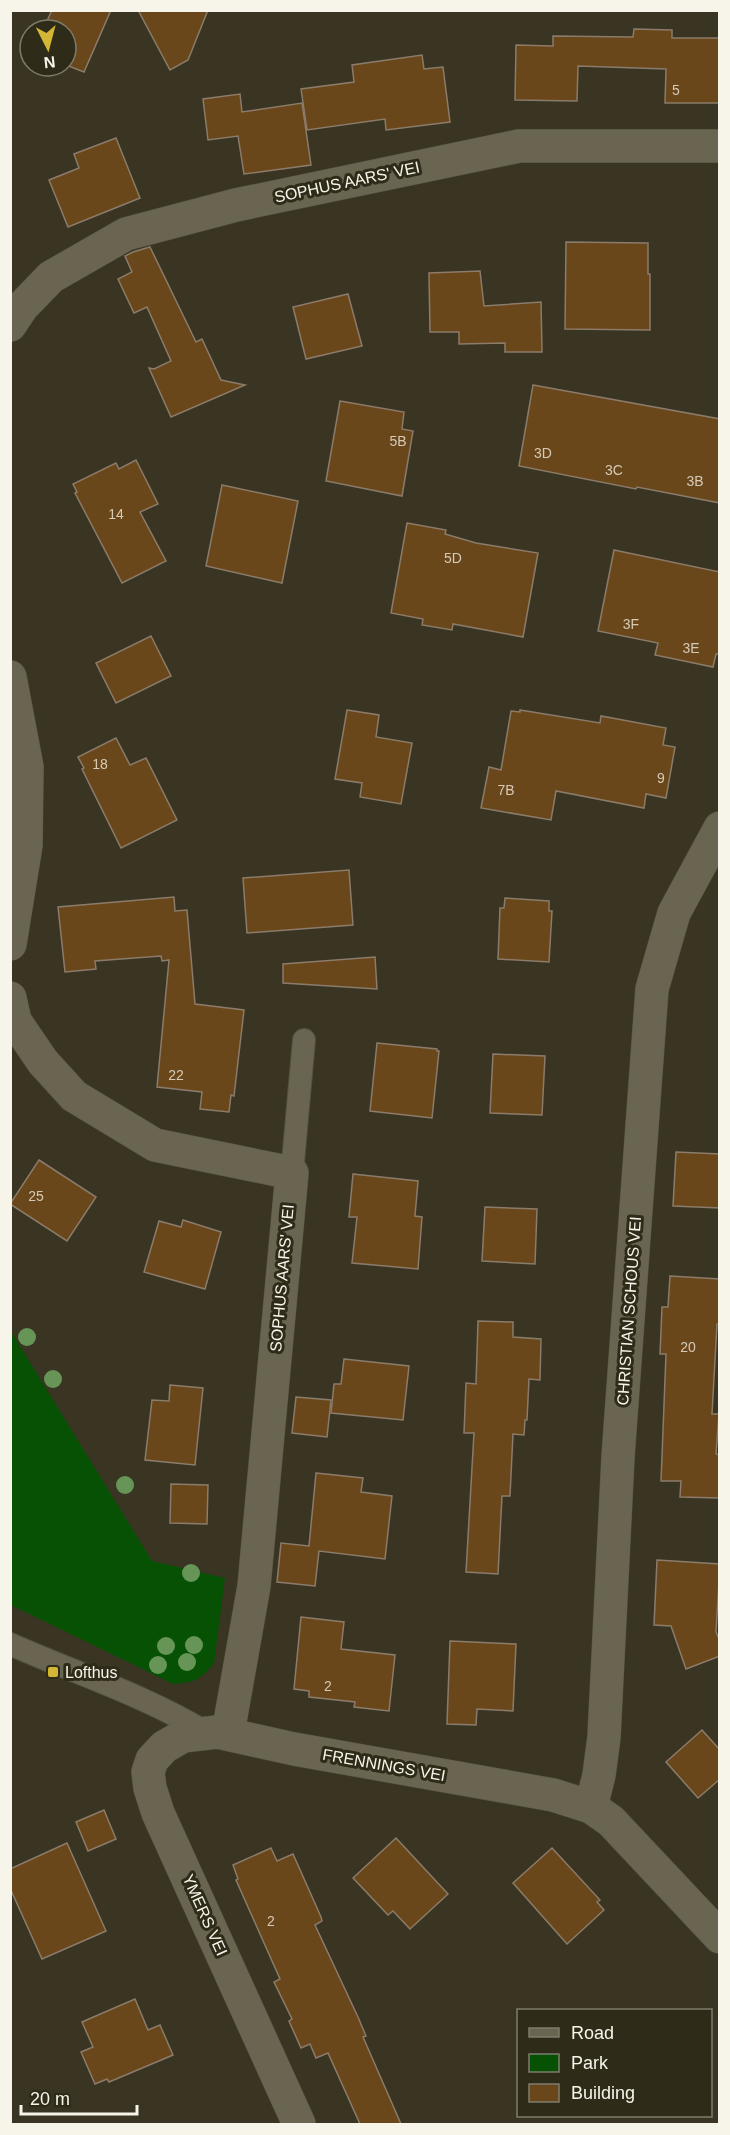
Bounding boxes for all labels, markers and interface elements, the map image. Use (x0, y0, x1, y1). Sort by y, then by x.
north arrow (18, 18, 78, 78)
text: N (43, 53, 56, 71)
house number: 5 (672, 82, 680, 98)
street label: SOPHUS AARS' VEI (273, 158, 421, 206)
house number: 5B (389, 433, 407, 449)
house number: 3D (534, 445, 552, 461)
house number: 3C (605, 462, 623, 478)
house number: 3B (686, 473, 704, 489)
house number: 14 (108, 506, 124, 522)
house number: 5D (444, 550, 462, 566)
house number: 3F (623, 616, 639, 632)
house number: 3E (682, 640, 700, 656)
house number: 18 (92, 756, 108, 772)
house number: 9 (657, 770, 665, 786)
house number: 7B (497, 782, 515, 798)
house number: 22 (168, 1067, 184, 1083)
house number: 25 (28, 1188, 44, 1204)
street label: SOPHUS AARS' VEI (267, 1204, 297, 1352)
street label: CHRISTIAN SCHOUS VEI (614, 1216, 644, 1406)
house number: 20 (680, 1339, 696, 1355)
place label: Lofthus (65, 1664, 117, 1681)
marker: Lofthus (46, 1665, 60, 1679)
house number: 2 (324, 1678, 332, 1694)
street label: FRENNINGS VEI (321, 1746, 447, 1784)
street label: YMERS VEI (180, 1872, 230, 1958)
house number: 2 (267, 1913, 275, 1929)
legend (517, 2009, 712, 2117)
text: Road (571, 2023, 614, 2043)
text: Park (571, 2053, 609, 2073)
scale bar (21, 2078, 136, 2116)
text: Building (571, 2083, 635, 2103)
text: 20 m (30, 2089, 70, 2109)

